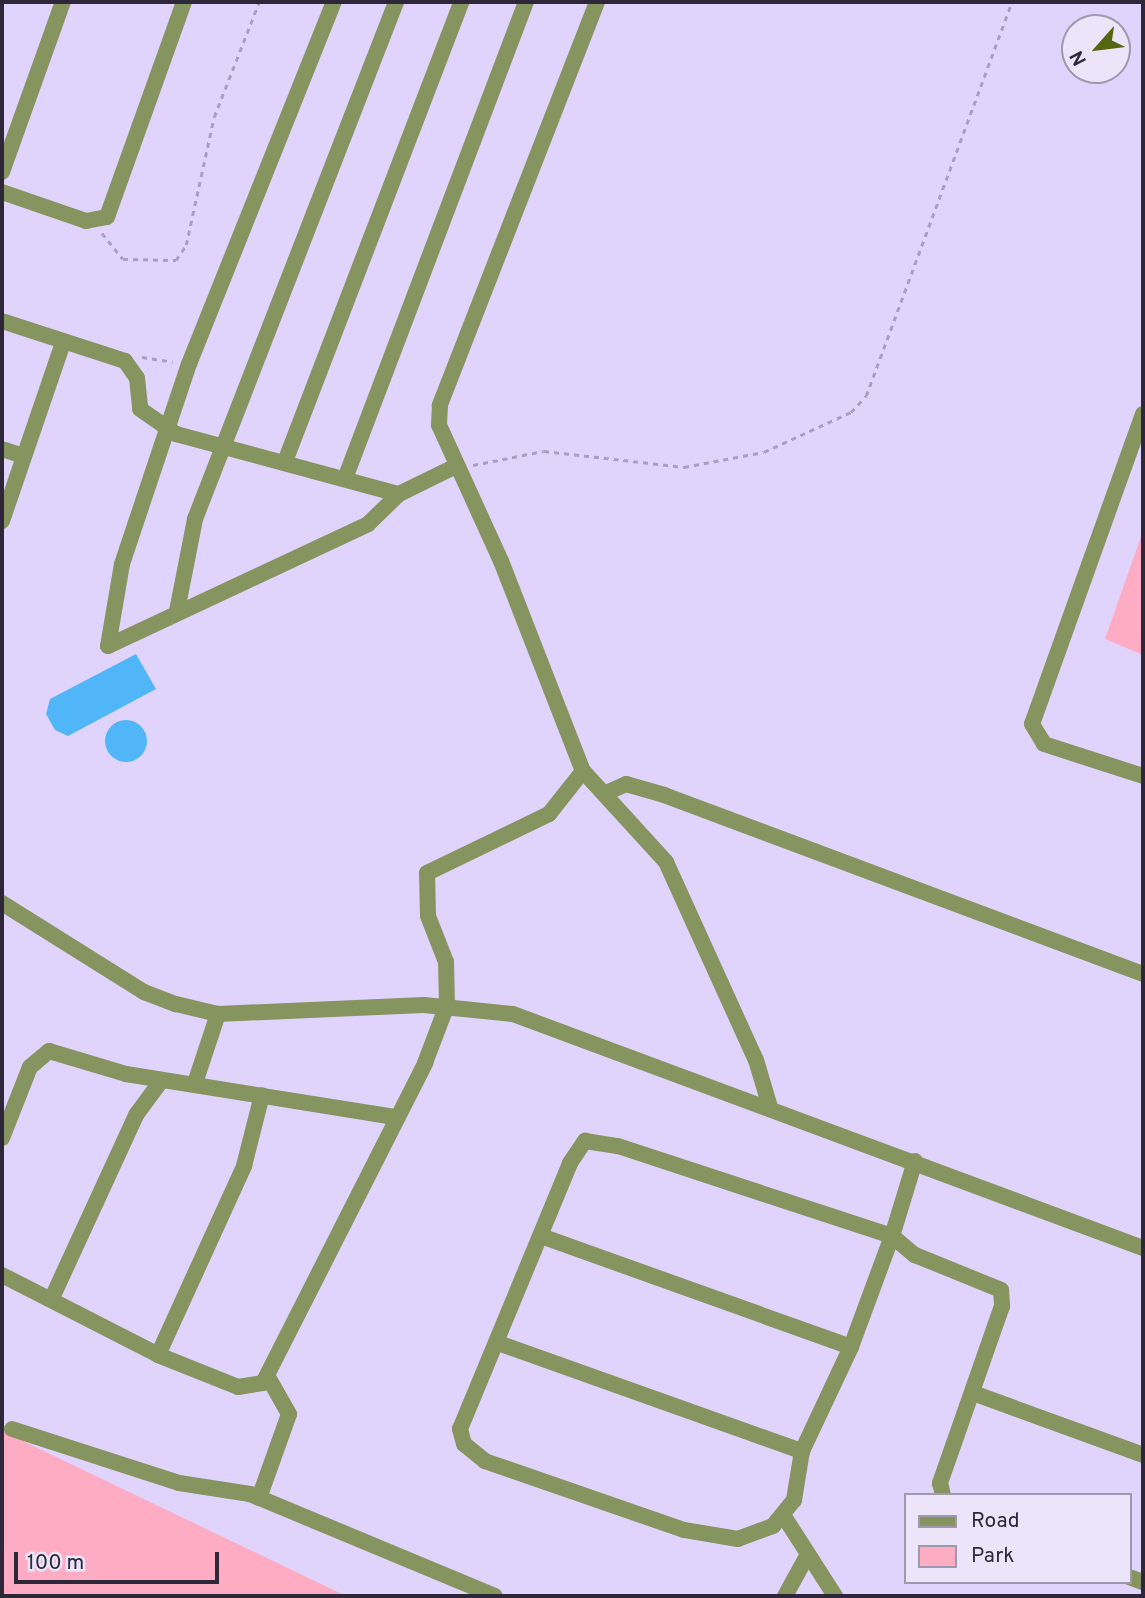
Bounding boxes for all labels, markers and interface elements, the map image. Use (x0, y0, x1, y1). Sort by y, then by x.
north arrow (1061, 14, 1131, 84)
text: N (1065, 46, 1093, 70)
legend (904, 1493, 1131, 1584)
text: Road (971, 1508, 1020, 1535)
scale bar (18, 1538, 222, 1582)
text: Park (971, 1543, 1014, 1570)
text: 100 m (27, 1550, 84, 1577)

